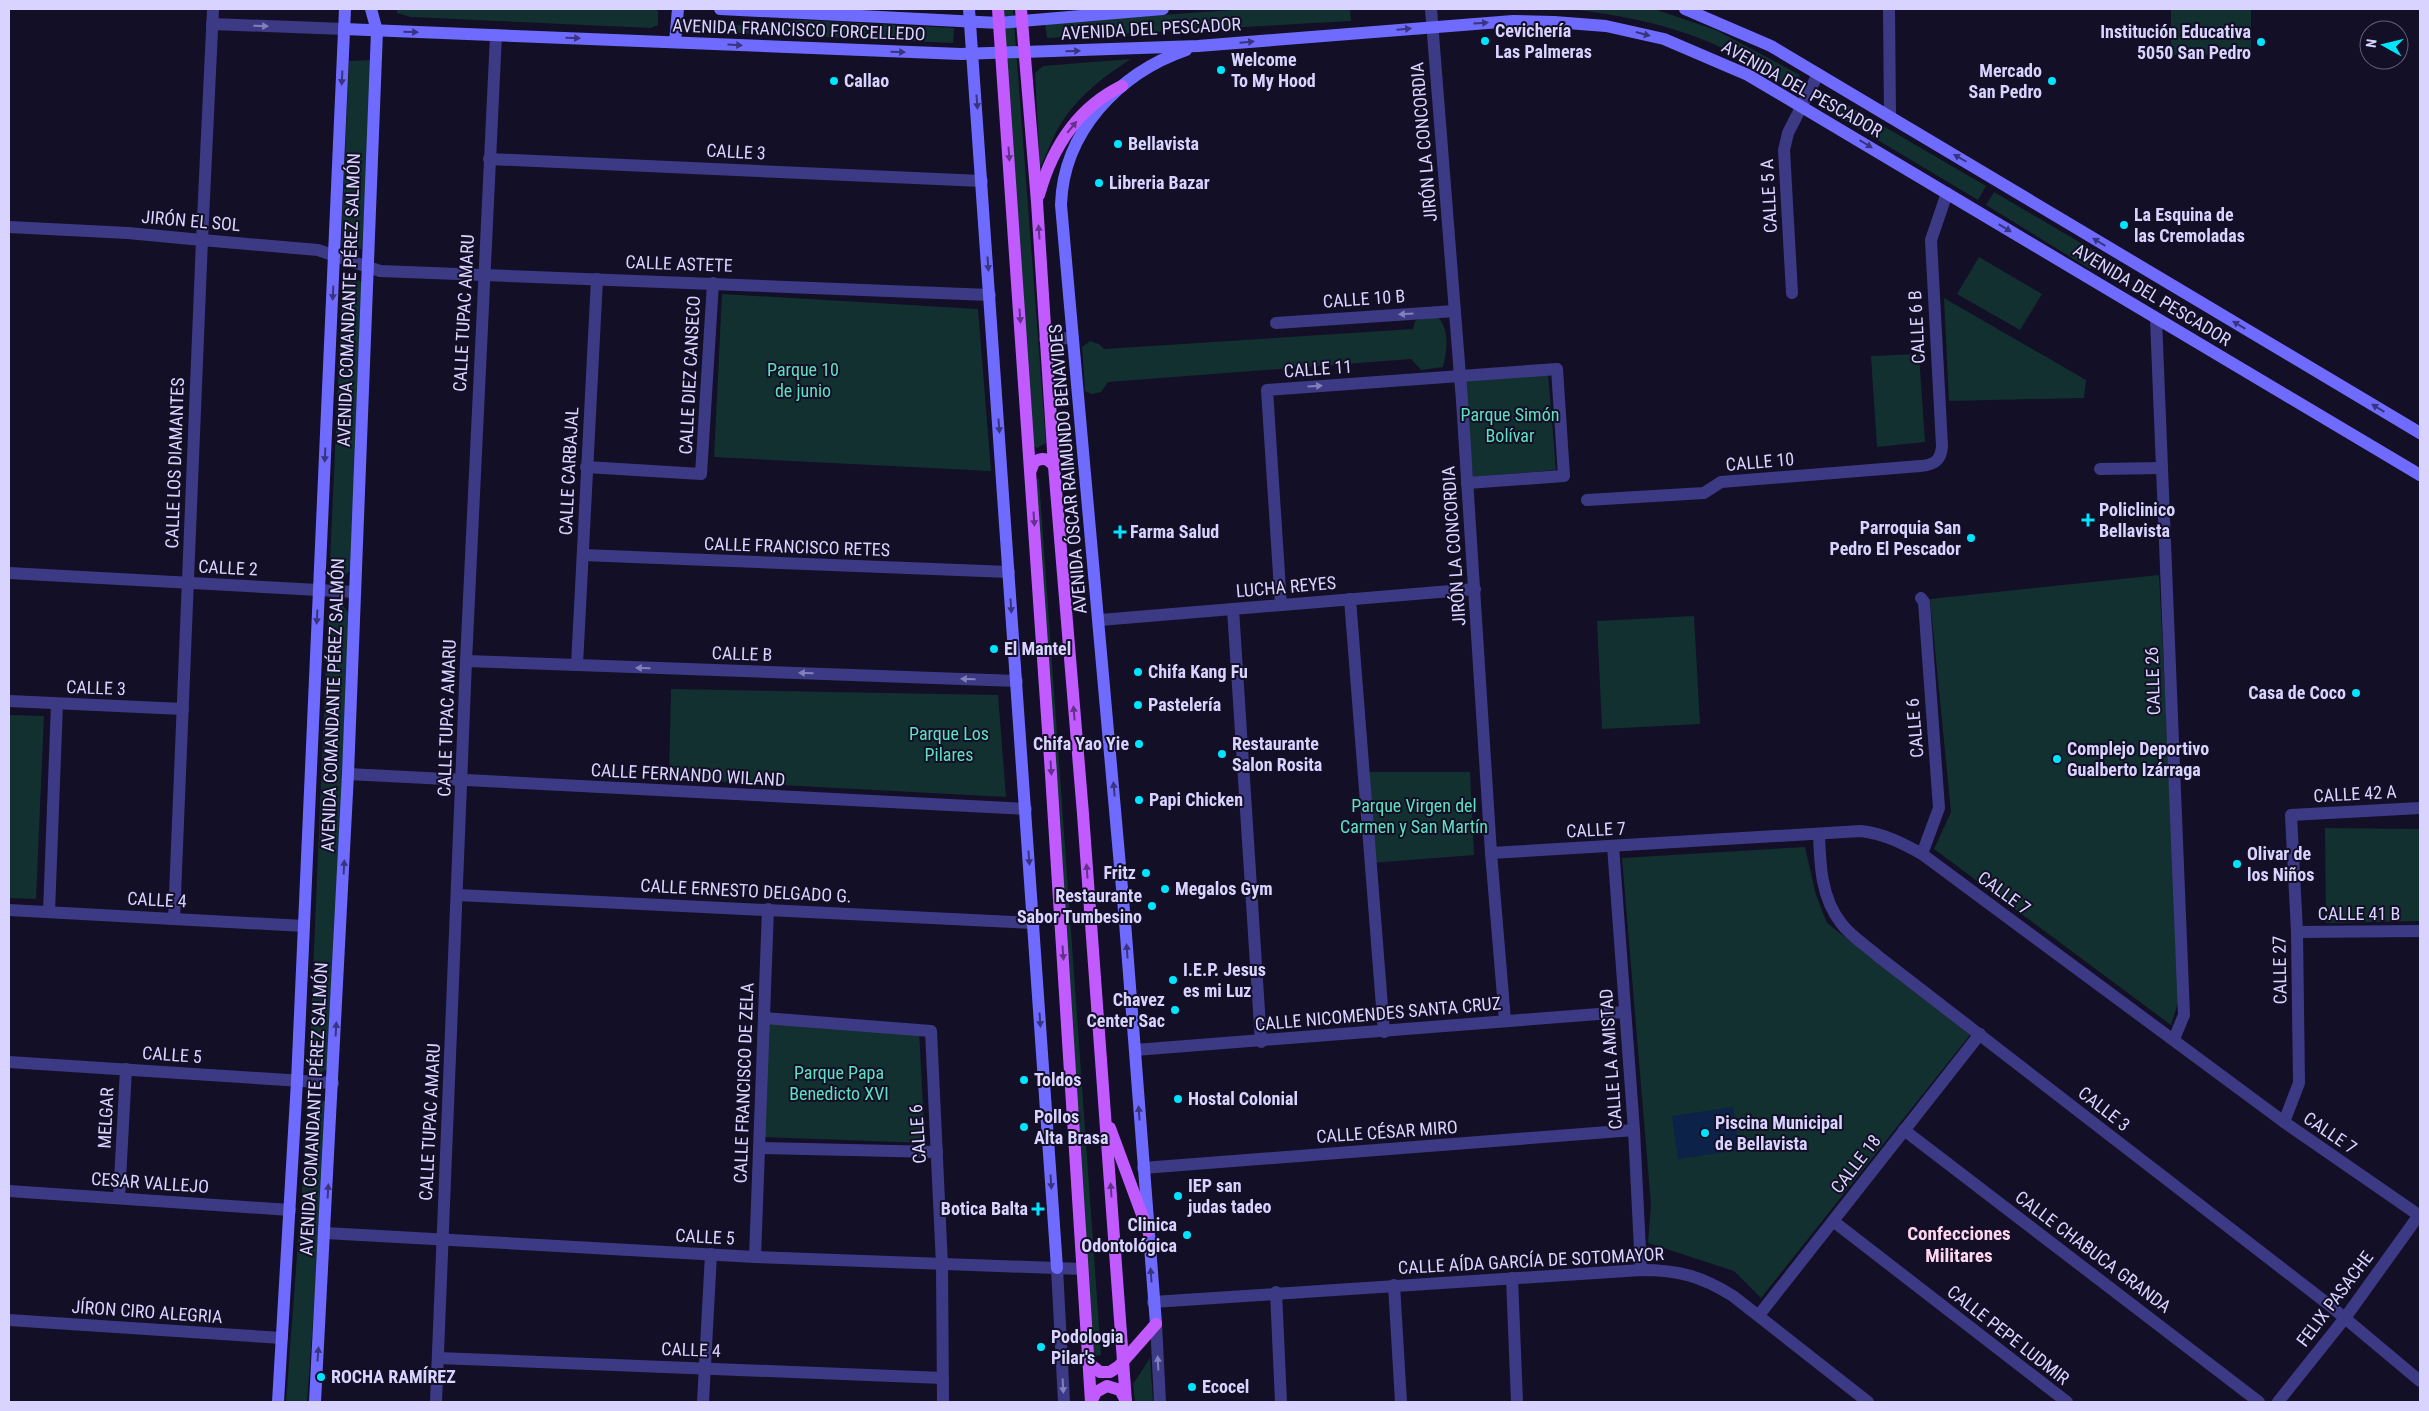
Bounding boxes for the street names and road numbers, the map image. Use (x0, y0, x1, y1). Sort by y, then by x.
street label: AVENIDA DEL PESCADOR (1060, 13, 1242, 44)
street label: AVENIDA FRANCISCO FORCELLEDO (672, 15, 926, 44)
street label: AVENIDA DEL PESCADOR (1718, 36, 1887, 142)
street label: JIRÓN LA CONCORDIA (1406, 61, 1441, 223)
street label: CALLE 3 (706, 139, 766, 164)
street label: AVENIDA COMANDANTE PÉREZ SALMÓN (333, 153, 364, 447)
street label: CALLE 5 A (1756, 158, 1781, 234)
street label: JIRÓN EL SOL (141, 206, 242, 235)
street label: CALLE TUPAC AMARU (449, 234, 478, 392)
street label: AVENIDA DEL PESCADOR (2070, 239, 2235, 350)
street label: CALLE ASTETE (625, 251, 733, 276)
street label: CALLE 10 B (1322, 285, 1406, 312)
street label: CALLE 6 B (1904, 290, 1929, 364)
street label: CALLE DIEZ CANSECO (675, 295, 704, 455)
street label: AVENIDA ÓSCAR RAIMUNDO BENAVIDES (1044, 323, 1091, 615)
street label: CALLE 11 (1283, 356, 1353, 381)
street label: CALLE LOS DIAMANTES (161, 377, 188, 549)
street label: CALLE CARBAJAL (555, 406, 582, 536)
street label: CALLE 10 (1725, 448, 1795, 475)
street label: JIRÓN LA CONCORDIA (1437, 465, 1470, 627)
street label: CALLE FRANCISCO RETES (704, 533, 890, 560)
street label: CALLE 2 (198, 555, 258, 580)
street label: AVENIDA COMANDANTE PÉREZ SALMÓN (317, 558, 348, 852)
street label: LUCHA REYES (1235, 572, 1337, 601)
street label: CALLE TUPAC AMARU (433, 639, 460, 797)
street label: CALLE B (711, 642, 773, 665)
street label: CALLE 26 (2141, 646, 2164, 716)
street label: CALLE 3 (66, 676, 126, 699)
street label: CALLE 6 (1901, 697, 1928, 759)
street label: CALLE FERNANDO WILAND (590, 759, 786, 790)
street label: CALLE 42 A (2313, 781, 2398, 806)
street label: CALLE 7 (1566, 817, 1626, 842)
street label: CALLE 7 (1974, 867, 2035, 919)
street label: CALLE ERNESTO DELGADO G. (640, 874, 852, 907)
street label: CALLE 4 (127, 887, 187, 912)
street label: CALLE 41 B (2318, 903, 2400, 924)
street label: CALLE 27 (2268, 935, 2291, 1004)
street label: AVENIDA COMANDANTE PÉREZ SALMÓN (295, 962, 332, 1256)
street label: CALLE FRANCISCO DE ZELA (730, 982, 758, 1184)
street label: CALLE LA AMISTAD (1595, 988, 1626, 1130)
street label: CALLE NICOMENDES SANTA CRUZ (1254, 992, 1502, 1035)
street label: CALLE 5 (142, 1042, 203, 1067)
street label: CALLE TUPAC AMARU (415, 1043, 444, 1201)
street label: CALLE 3 (2074, 1082, 2134, 1135)
street label: MELGAR (93, 1086, 118, 1149)
street label: CALLE 6 (905, 1104, 930, 1165)
street label: CALLE 7 (2300, 1107, 2361, 1158)
street label: CALLE CÉSAR MIRO (1315, 1116, 1458, 1147)
street label: CALLE 18 (1826, 1130, 1885, 1197)
street label: CESAR VALLEJO (90, 1168, 210, 1197)
street label: CALLE CHABUCA GRANDA (2011, 1186, 2176, 1317)
street label: CALLE 5 (675, 1224, 735, 1249)
street label: CALLE AÍDA GARCÍA DE SOTOMAYOR (1397, 1243, 1665, 1278)
street label: FELIX PASACHE (2292, 1247, 2377, 1351)
street label: CALLE PEPE LUDMIR (1943, 1280, 2074, 1389)
street label: JÍRON CIRO ALEGRIA (71, 1296, 224, 1327)
street label: CALLE 4 (661, 1338, 721, 1361)

